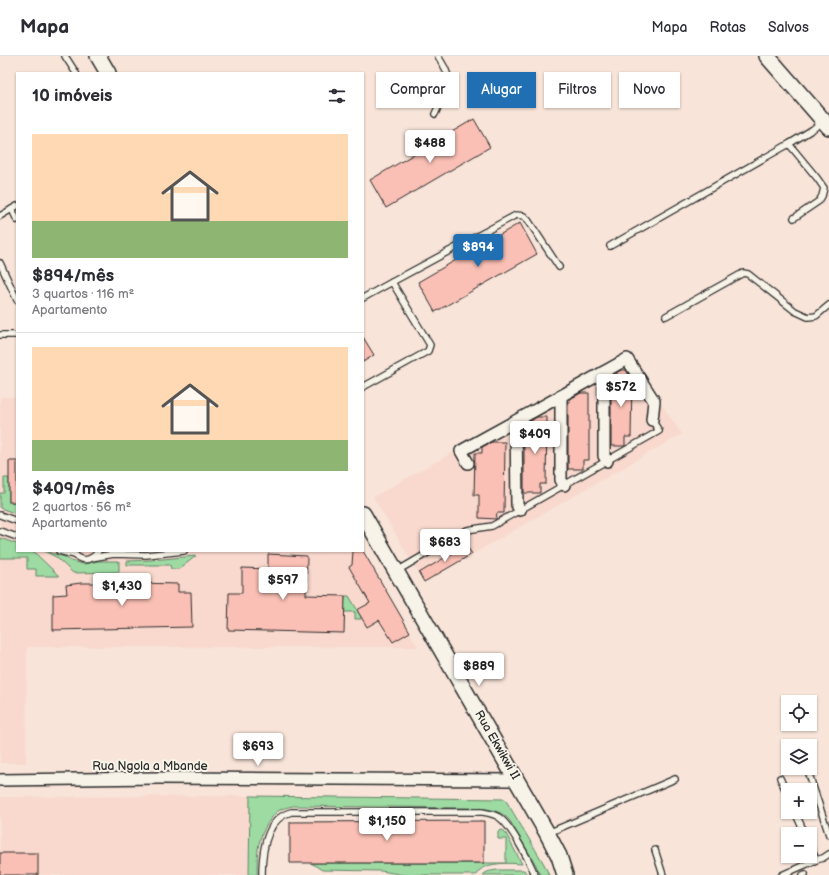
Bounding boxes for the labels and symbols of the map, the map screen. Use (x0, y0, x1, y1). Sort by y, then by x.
pin: $488 (406, 130, 454, 164)
pin: $894 (454, 234, 502, 268)
pin: $572 (597, 374, 645, 408)
pin: $409 (511, 421, 559, 455)
pin: $683 (421, 529, 469, 563)
pin: $597 (259, 567, 307, 601)
pin: $1,430 (89, 573, 155, 607)
pin: $889 (455, 653, 503, 687)
street label: Rua Ekwikwi II (471, 708, 523, 782)
pin: $693 (234, 733, 282, 767)
street label: Rua Ngola a Mbande (92, 759, 208, 774)
pin: $1,150 (354, 808, 420, 842)

